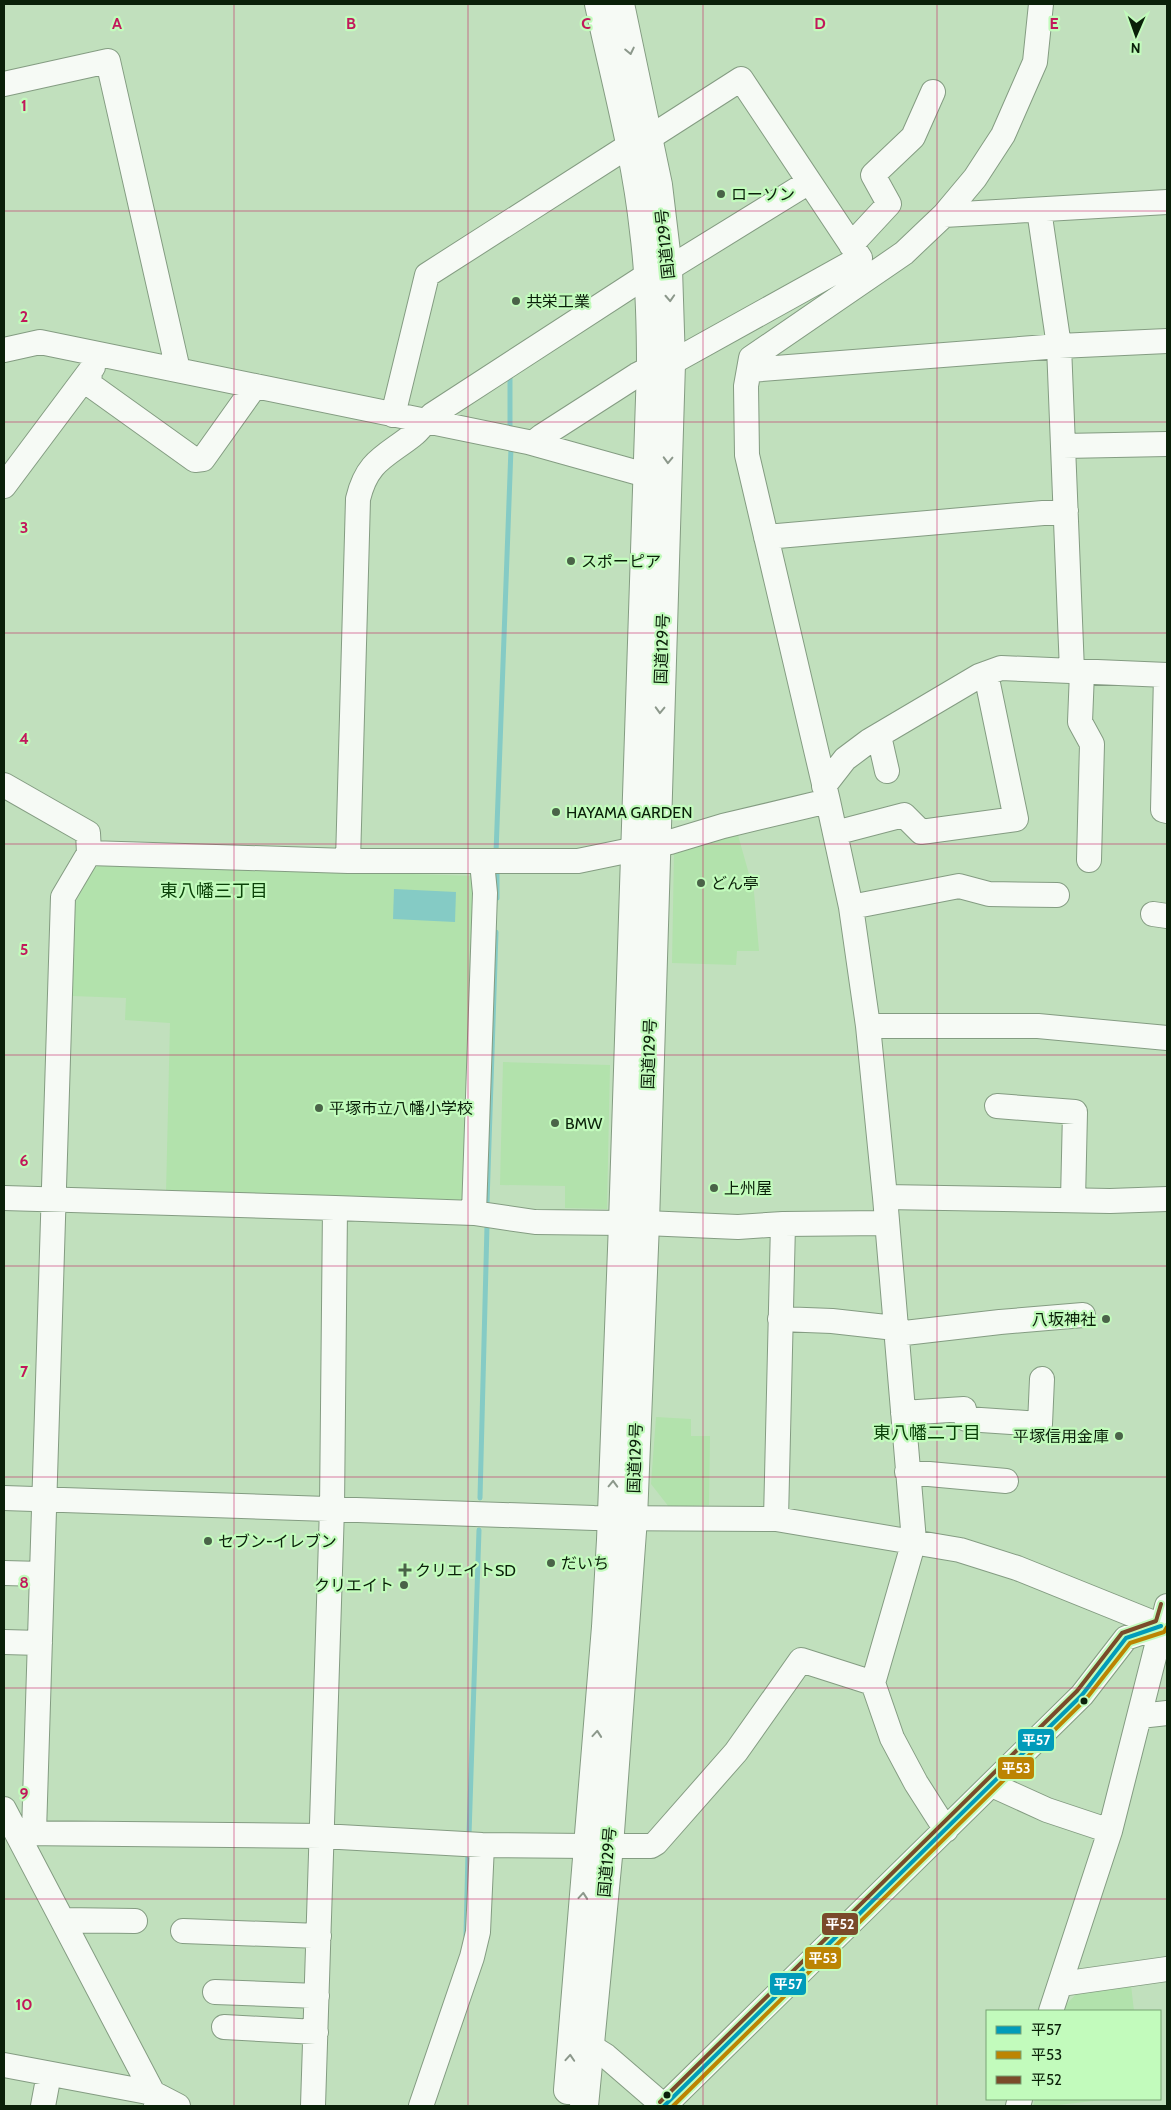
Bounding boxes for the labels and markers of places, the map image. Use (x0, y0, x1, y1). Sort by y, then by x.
place label: ローソン (731, 185, 795, 204)
marker: ローソン (715, 188, 727, 200)
place label: 共栄工業 (526, 292, 590, 311)
marker: 共栄工業 (510, 295, 522, 307)
place label: スポーピア (581, 552, 661, 571)
marker: スポーピア (565, 555, 577, 567)
place label: HAYAMA GARDEN (566, 803, 693, 822)
marker: HAYAMA GARDEN (550, 806, 562, 818)
place label: どん亭 (711, 874, 759, 893)
marker: どん亭 (695, 877, 707, 889)
place label: 平塚市立八幡小学校 (329, 1099, 473, 1118)
marker: 平塚市立八幡小学校 (313, 1102, 325, 1114)
place label: BMW (565, 1114, 603, 1133)
marker: BMW (549, 1117, 561, 1129)
place label: 上州屋 (724, 1179, 772, 1198)
marker: 上州屋 (708, 1182, 720, 1194)
place label: 八坂神社 (1032, 1310, 1096, 1329)
marker: 八坂神社 (1100, 1313, 1112, 1325)
place label: 平塚信用金庫 (1013, 1427, 1109, 1446)
marker: 平塚信用金庫 (1113, 1430, 1125, 1442)
place label: セブン-イレブン (218, 1532, 337, 1551)
marker: セブン-イレブン (202, 1535, 214, 1547)
place label: だいち (561, 1554, 609, 1573)
marker: だいち (545, 1557, 557, 1569)
place label: クリエイトSD (415, 1561, 516, 1580)
marker: クリエイトSD (399, 1564, 411, 1576)
place label: クリエイト (314, 1576, 394, 1595)
marker: クリエイト (398, 1579, 410, 1591)
unlabelled marker (1079, 1696, 1089, 1706)
unlabelled marker (662, 2090, 672, 2100)

